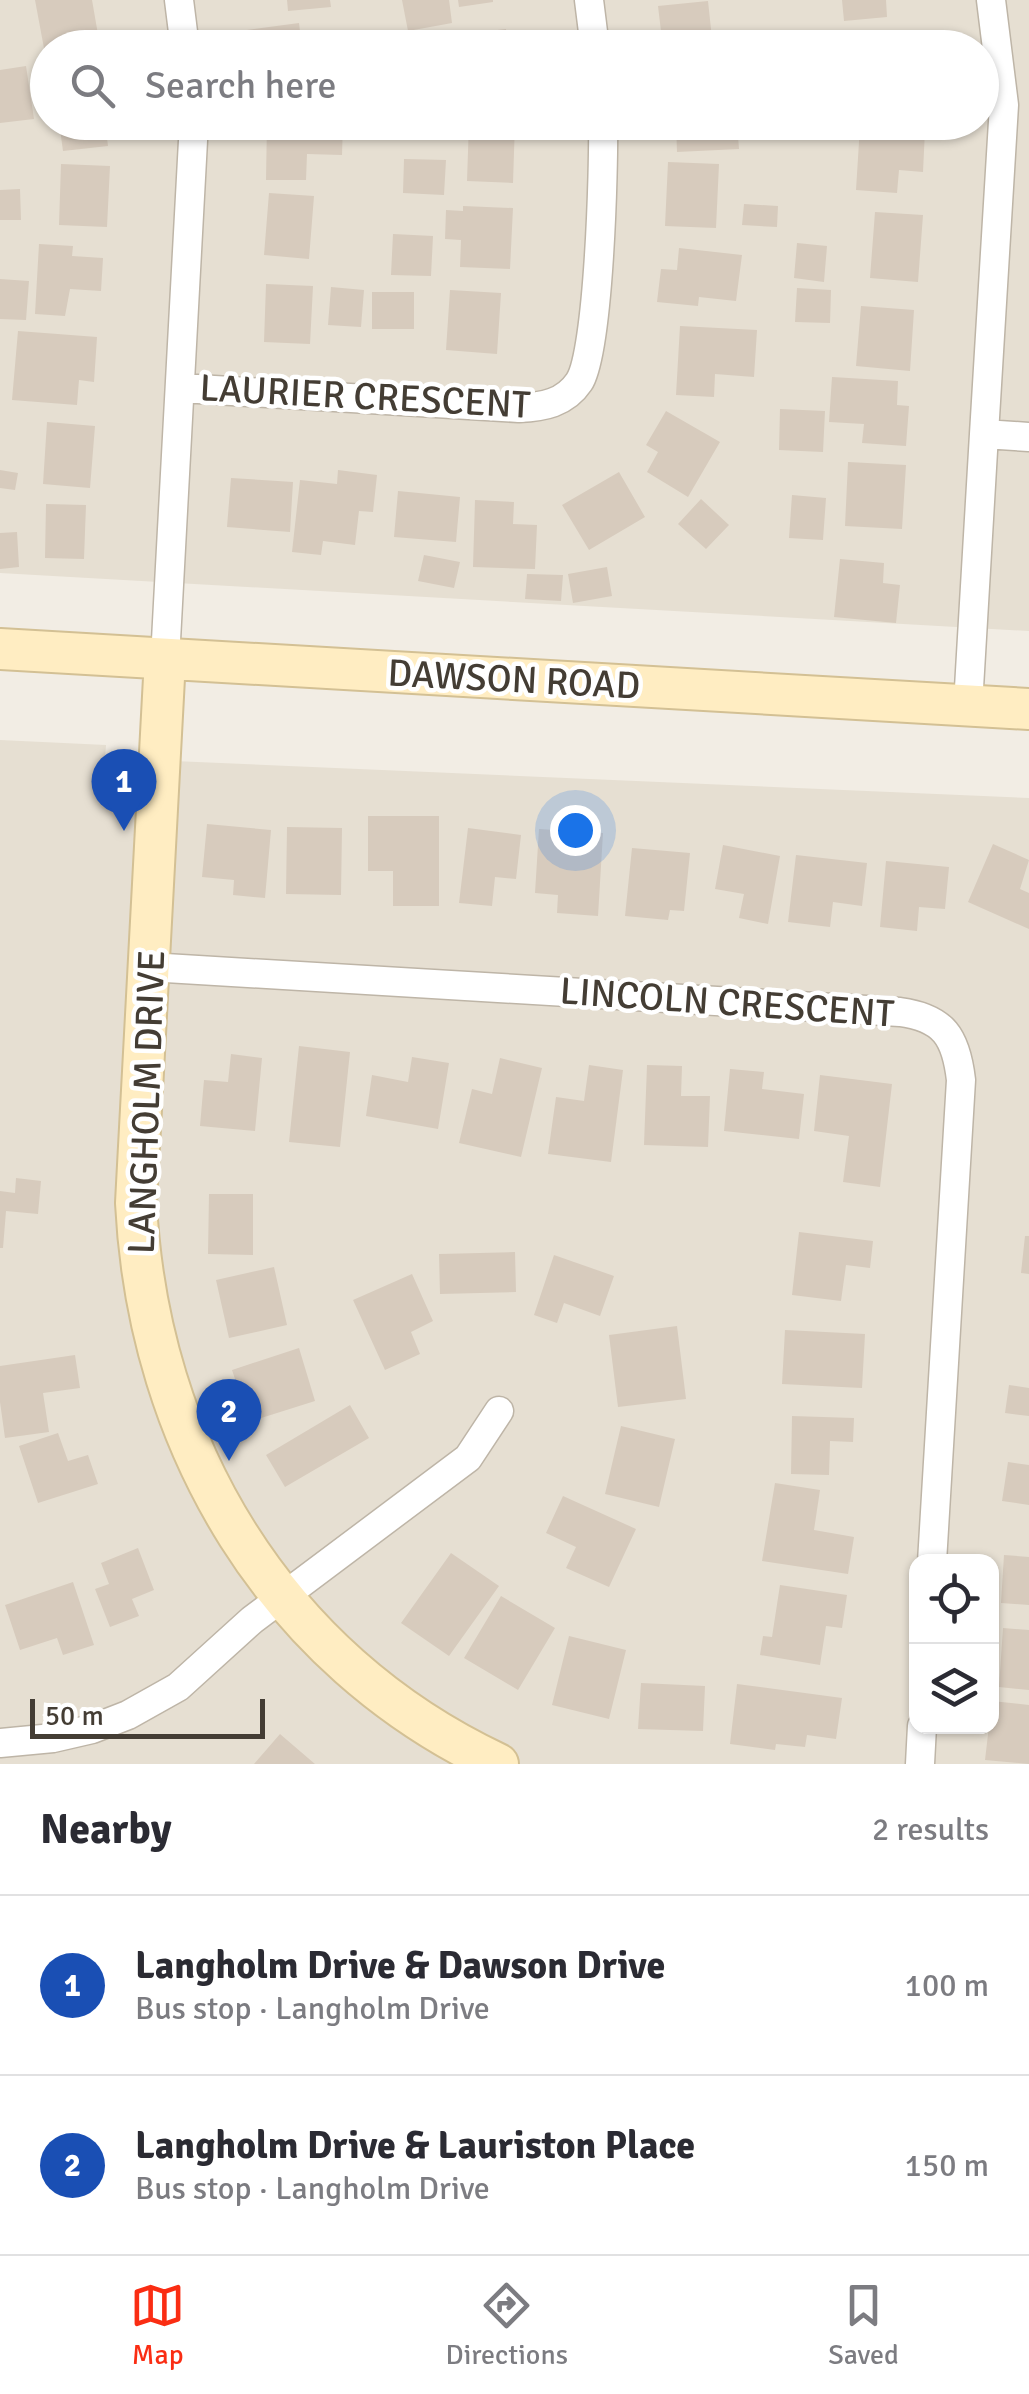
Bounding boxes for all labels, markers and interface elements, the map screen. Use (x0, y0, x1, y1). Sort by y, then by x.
search box (30, 30, 999, 140)
icon: search (65, 58, 120, 113)
text: Search here (145, 62, 337, 109)
street label: LAURIER CRESCENT (198, 364, 532, 429)
street label: DAWSON ROAD (386, 649, 641, 710)
pin: 1 (92, 748, 156, 831)
your location (550, 805, 601, 856)
street label: LANGHOLM DRIVE (118, 949, 175, 1255)
street label: LINCOLN CRESCENT (558, 967, 896, 1038)
pin: 2 (196, 1378, 262, 1461)
map controls (909, 1554, 999, 1734)
button: locate (909, 1554, 999, 1644)
button: layers (909, 1644, 999, 1734)
scale bar (30, 1694, 265, 1738)
text: 50 m (45, 1699, 104, 1733)
text: Nearby (40, 1804, 172, 1855)
text: 2 results (872, 1810, 989, 1849)
text: Langholm Drive & Dawson Drive (135, 1942, 665, 1989)
text: 1 (64, 1966, 81, 2005)
text: 100 m (905, 1966, 989, 2005)
text: Bus stop · Langholm Drive (135, 1989, 490, 2028)
text: Langholm Drive & Lauriston Place (135, 2122, 695, 2169)
text: 2 (64, 2146, 81, 2185)
text: 150 m (905, 2146, 989, 2185)
text: Bus stop · Langholm Drive (135, 2169, 490, 2208)
tab: Map (130, 2278, 185, 2372)
tab: Directions (446, 2278, 568, 2372)
tab: Saved (828, 2278, 899, 2372)

